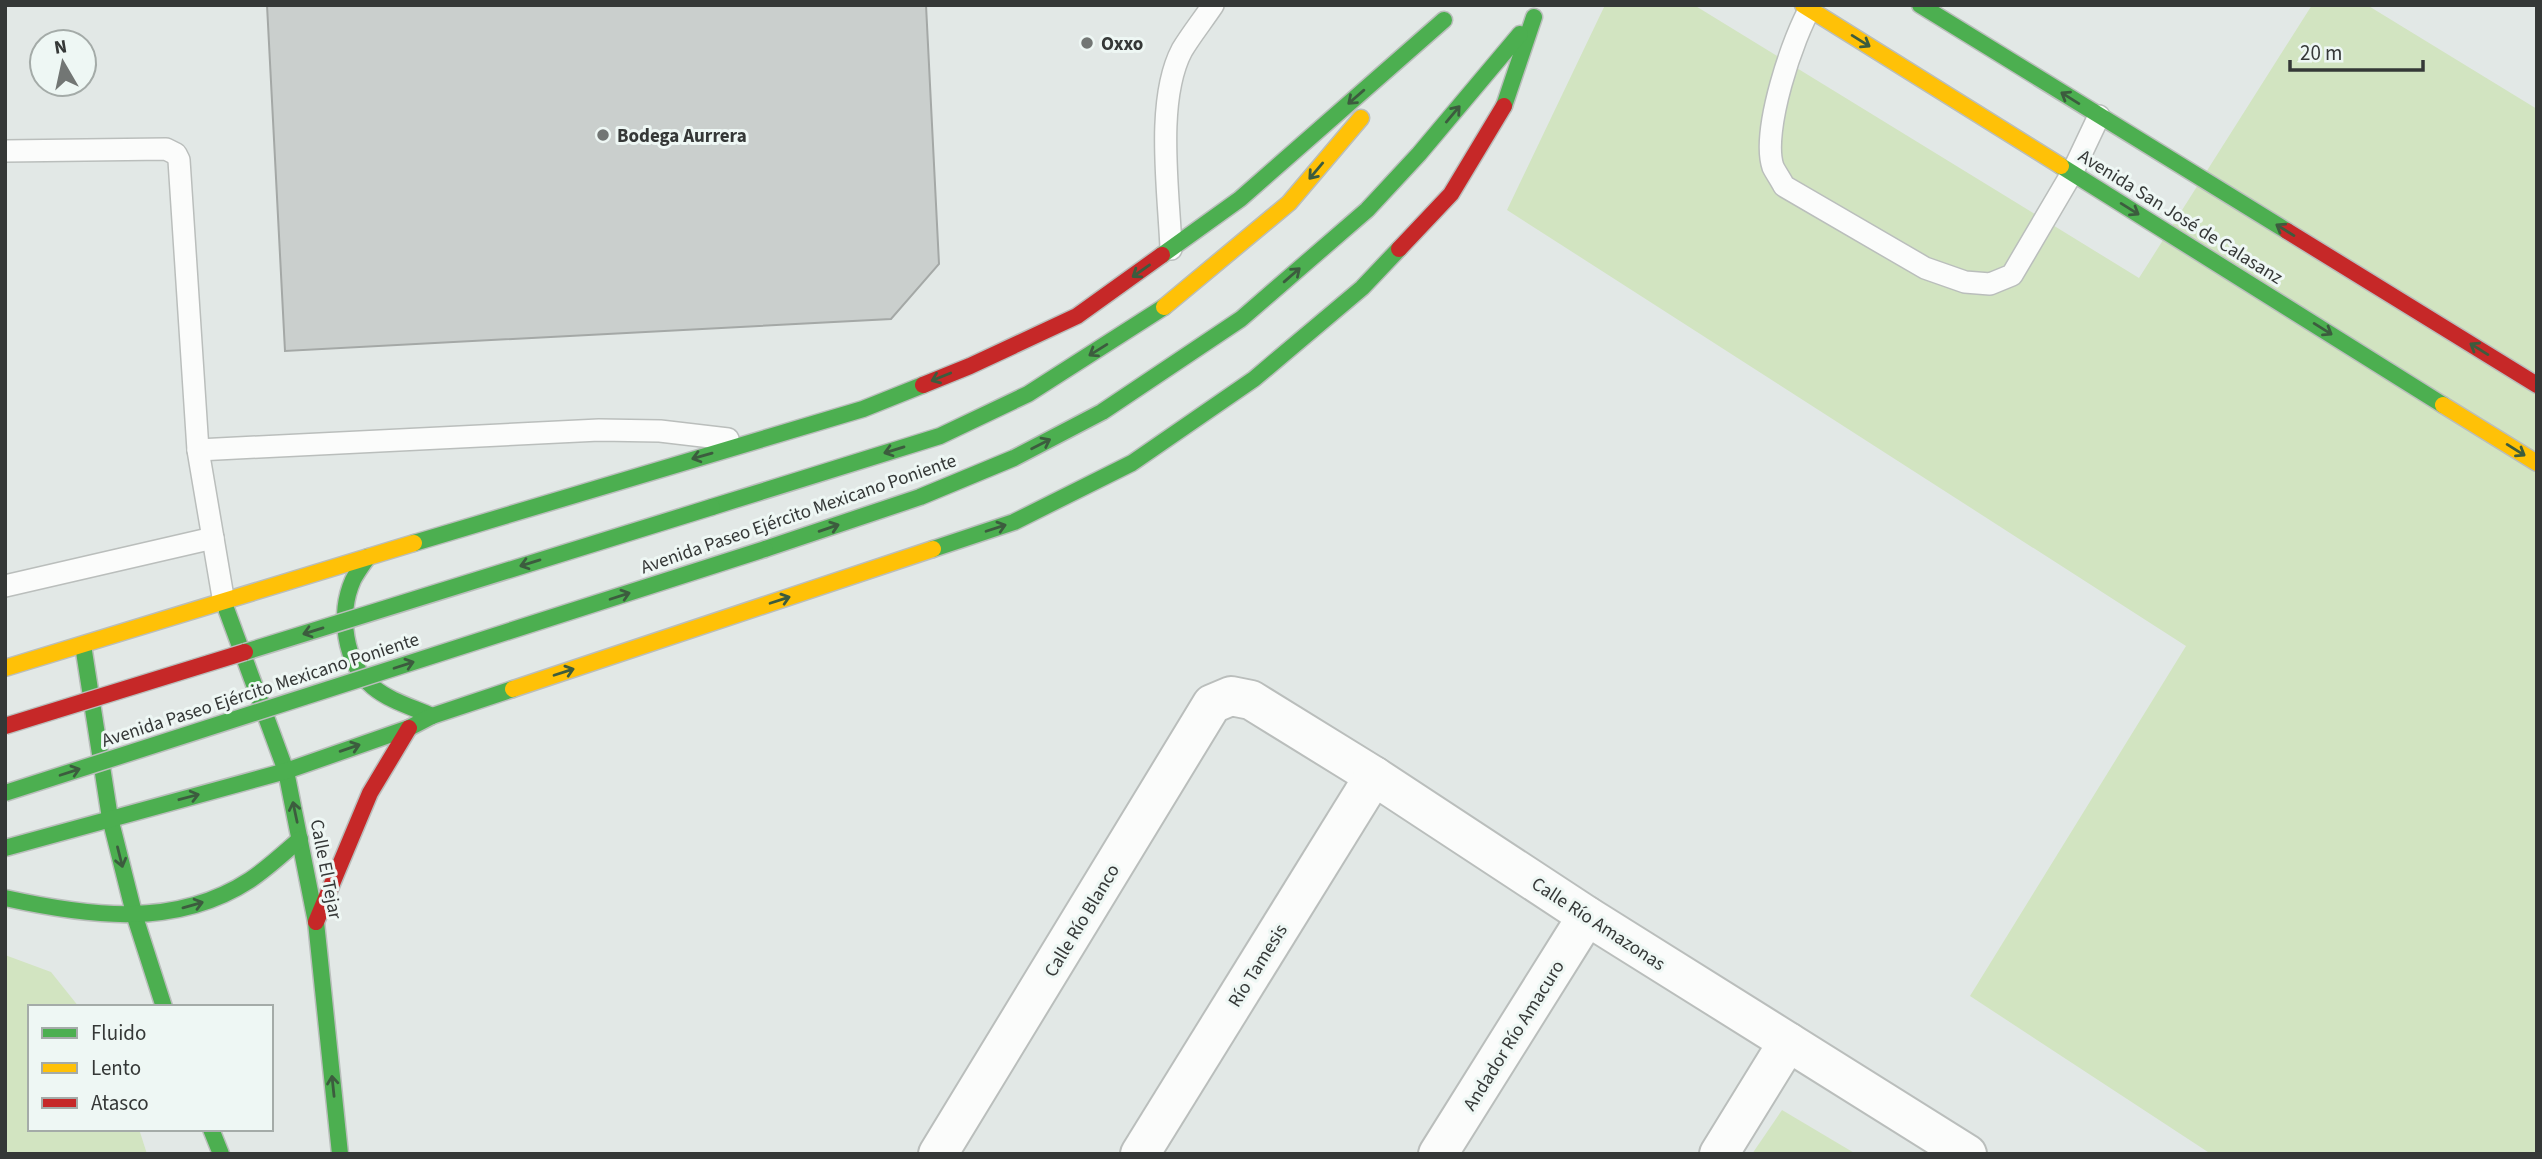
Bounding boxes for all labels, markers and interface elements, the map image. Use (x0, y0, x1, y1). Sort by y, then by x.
north arrow (28, 28, 98, 98)
scale bar (2290, 28, 2423, 72)
place label: Oxxo (1101, 31, 1143, 58)
text: N (52, 33, 69, 62)
marker: Oxxo (1079, 35, 1095, 51)
one-way arrow (1850, 35, 1870, 49)
text: 20 m (2300, 38, 2342, 68)
one-way arrow (1347, 89, 1365, 105)
one-way arrow (2061, 91, 2081, 105)
one-way arrow (1445, 105, 1461, 123)
place label: Bodega Aurrera (617, 123, 747, 150)
marker: Bodega Aurrera (595, 127, 611, 143)
street label: Avenida San José de Calasanz (2073, 143, 2288, 291)
one-way arrow (1308, 161, 1324, 179)
one-way arrow (2119, 202, 2139, 216)
one-way arrow (2275, 223, 2295, 237)
one-way arrow (1132, 264, 1151, 278)
one-way arrow (1283, 267, 1301, 283)
one-way arrow (2312, 323, 2332, 337)
one-way arrow (2469, 342, 2489, 356)
one-way arrow (1088, 344, 1108, 358)
one-way arrow (931, 372, 953, 385)
one-way arrow (1030, 437, 1051, 450)
one-way arrow (2505, 443, 2525, 457)
one-way arrow (884, 445, 906, 457)
street label: Avenida Paseo Ejército Mexicano Poniente (637, 448, 960, 581)
one-way arrow (691, 451, 713, 464)
one-way arrow (818, 520, 840, 533)
one-way arrow (984, 521, 1006, 533)
one-way arrow (519, 558, 541, 571)
one-way arrow (609, 588, 631, 601)
one-way arrow (769, 593, 791, 606)
one-way arrow (302, 625, 324, 638)
street label: Avenida Paseo Ejército Mexicano Poniente (98, 626, 423, 755)
one-way arrow (392, 658, 414, 670)
one-way arrow (553, 664, 575, 677)
one-way arrow (339, 741, 361, 753)
one-way arrow (59, 764, 81, 777)
one-way arrow (178, 789, 200, 802)
one-way arrow (287, 801, 301, 824)
street label: Calle El Tejar (303, 817, 349, 922)
one-way arrow (114, 845, 127, 868)
street label: Calle Río Blanco (1038, 859, 1127, 982)
street label: Calle Río Amazonas (1526, 871, 1670, 978)
one-way arrow (182, 898, 204, 911)
street label: Río Tamesis (1222, 919, 1295, 1013)
street label: Andador Río Amacuro (1457, 955, 1572, 1116)
legend (28, 1005, 273, 1131)
text: Fluido (91, 1018, 146, 1048)
text: Lento (91, 1053, 141, 1083)
one-way arrow (326, 1075, 339, 1098)
text: Atasco (91, 1088, 149, 1118)

